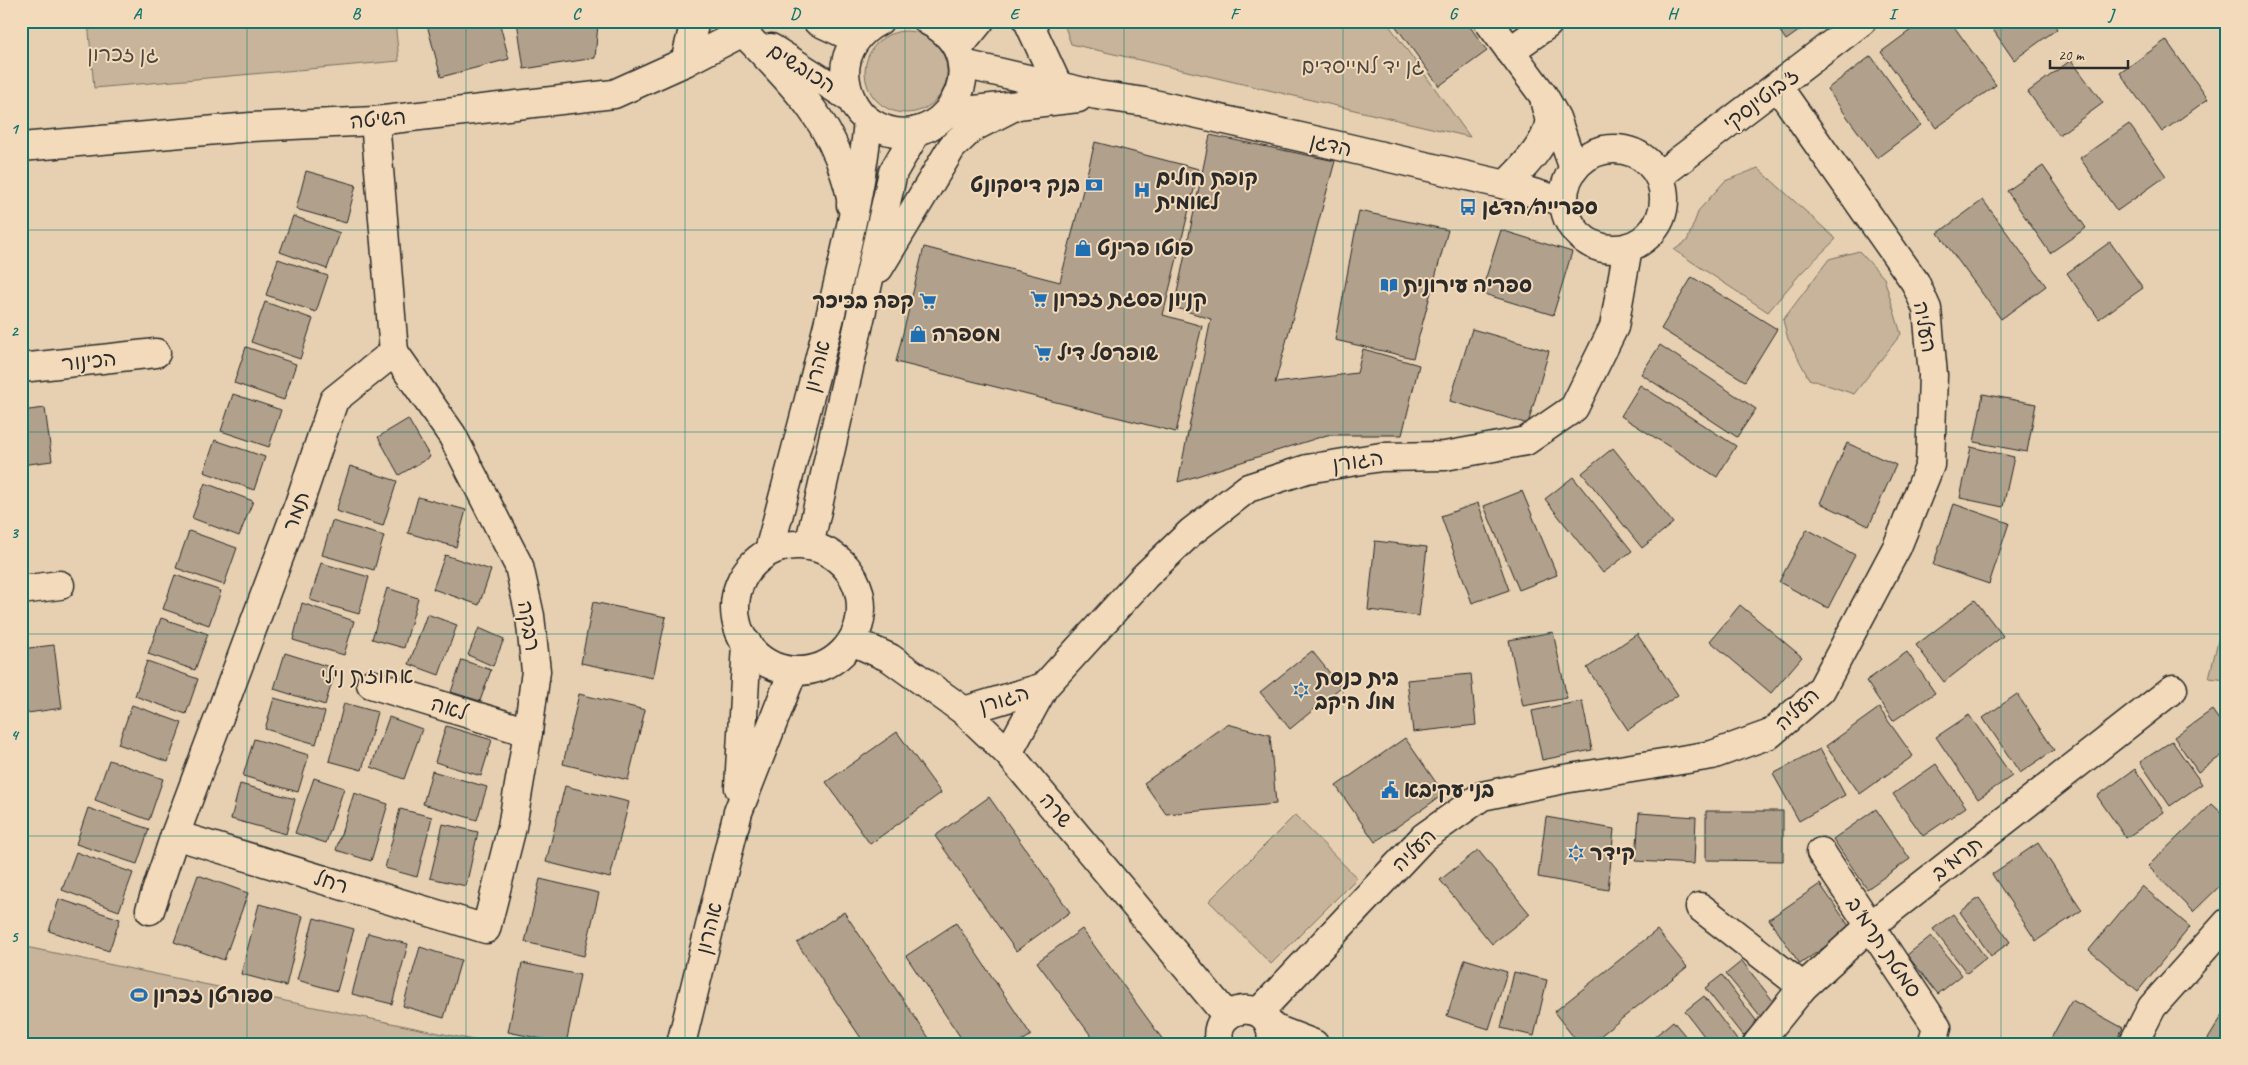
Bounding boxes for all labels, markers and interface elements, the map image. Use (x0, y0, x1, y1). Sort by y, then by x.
text: A (133, 4, 143, 24)
text: B (352, 4, 362, 24)
text: C (572, 4, 582, 24)
text: D (790, 4, 801, 24)
text: E (1010, 4, 1021, 24)
text: F (1230, 4, 1241, 24)
text: G (1449, 4, 1459, 24)
text: H (1667, 4, 1679, 24)
text: I (1889, 4, 1899, 24)
text: J (2107, 4, 2116, 24)
street label: הכובשים (763, 37, 841, 99)
scale bar (2050, 38, 2128, 70)
park label: גן זכרון (87, 41, 159, 67)
text: 20 m (2058, 46, 2085, 65)
park label: גן יד למייסדים (1301, 53, 1425, 79)
street label: ז'בוטינסקי (1718, 62, 1804, 136)
street label: השיטה (349, 104, 407, 134)
text: 1 (10, 119, 19, 139)
street label: הדגן (1307, 128, 1355, 162)
place label: קופת חולים לאומית (1154, 165, 1258, 215)
place label: בנק דיסקונט (970, 172, 1080, 198)
bank icon: בנק דיסקונט (1084, 175, 1104, 195)
hospital icon: קופת חולים לאומית (1132, 180, 1152, 200)
place label: ספרייה/הדגן (1482, 194, 1598, 220)
bus stop icon: ספרייה/הדגן (1458, 197, 1478, 217)
place label: פוטו פרינט (1097, 235, 1194, 261)
shop icon: פוטו פרינט (1073, 238, 1093, 258)
place label: ספריה עירונית (1403, 272, 1532, 298)
library icon: ספריה עירונית (1379, 275, 1399, 295)
place label: קניון פסגת זכרון (1053, 286, 1207, 312)
place label: קפה בכיכר (812, 288, 914, 314)
supermarket icon: קניון פסגת זכרון (1029, 289, 1049, 309)
supermarket icon: קפה בכיכר (918, 291, 938, 311)
street label: העליה (1908, 299, 1942, 355)
text: 2 (10, 321, 19, 341)
place label: מספרה (932, 321, 1001, 347)
shop icon: מספרה (908, 324, 928, 344)
street label: אהרון (798, 337, 836, 395)
place label: שופרסל דיל (1057, 340, 1159, 366)
supermarket icon: שופרסל דיל (1033, 343, 1053, 363)
street label: הכינור (60, 345, 118, 377)
street label: הגורן (1331, 445, 1385, 477)
street label: תמר (277, 487, 315, 535)
text: 3 (10, 523, 19, 543)
street label: רבקה (512, 599, 546, 653)
district label: אחוזת נילי (321, 662, 413, 690)
place label: בית כנסת מול היקב (1314, 665, 1399, 715)
street label: הגורן (976, 679, 1032, 719)
synagogue icon: בית כנסת מול היקב (1291, 680, 1311, 700)
street label: העליה (1769, 682, 1825, 736)
street label: לאה (428, 690, 471, 726)
text: 4 (10, 725, 19, 745)
place label: בני עקיבא (1404, 777, 1494, 803)
public building icon: בני עקיבא (1380, 780, 1400, 800)
street label: שרה (1034, 787, 1078, 833)
street label: העליה (1386, 823, 1442, 877)
street label: תרמ"ב (1926, 830, 1988, 886)
place label: קידר (1590, 840, 1635, 866)
synagogue icon: קידר (1566, 843, 1586, 863)
street label: רחל (311, 865, 351, 899)
street label: סמטת תרמ"ב (1841, 891, 1927, 1003)
street label: אהרון (690, 899, 728, 957)
text: 5 (11, 927, 20, 947)
place label: ספורטן זכרון (153, 982, 273, 1008)
sports icon: ספורטן זכרון (129, 985, 149, 1005)

